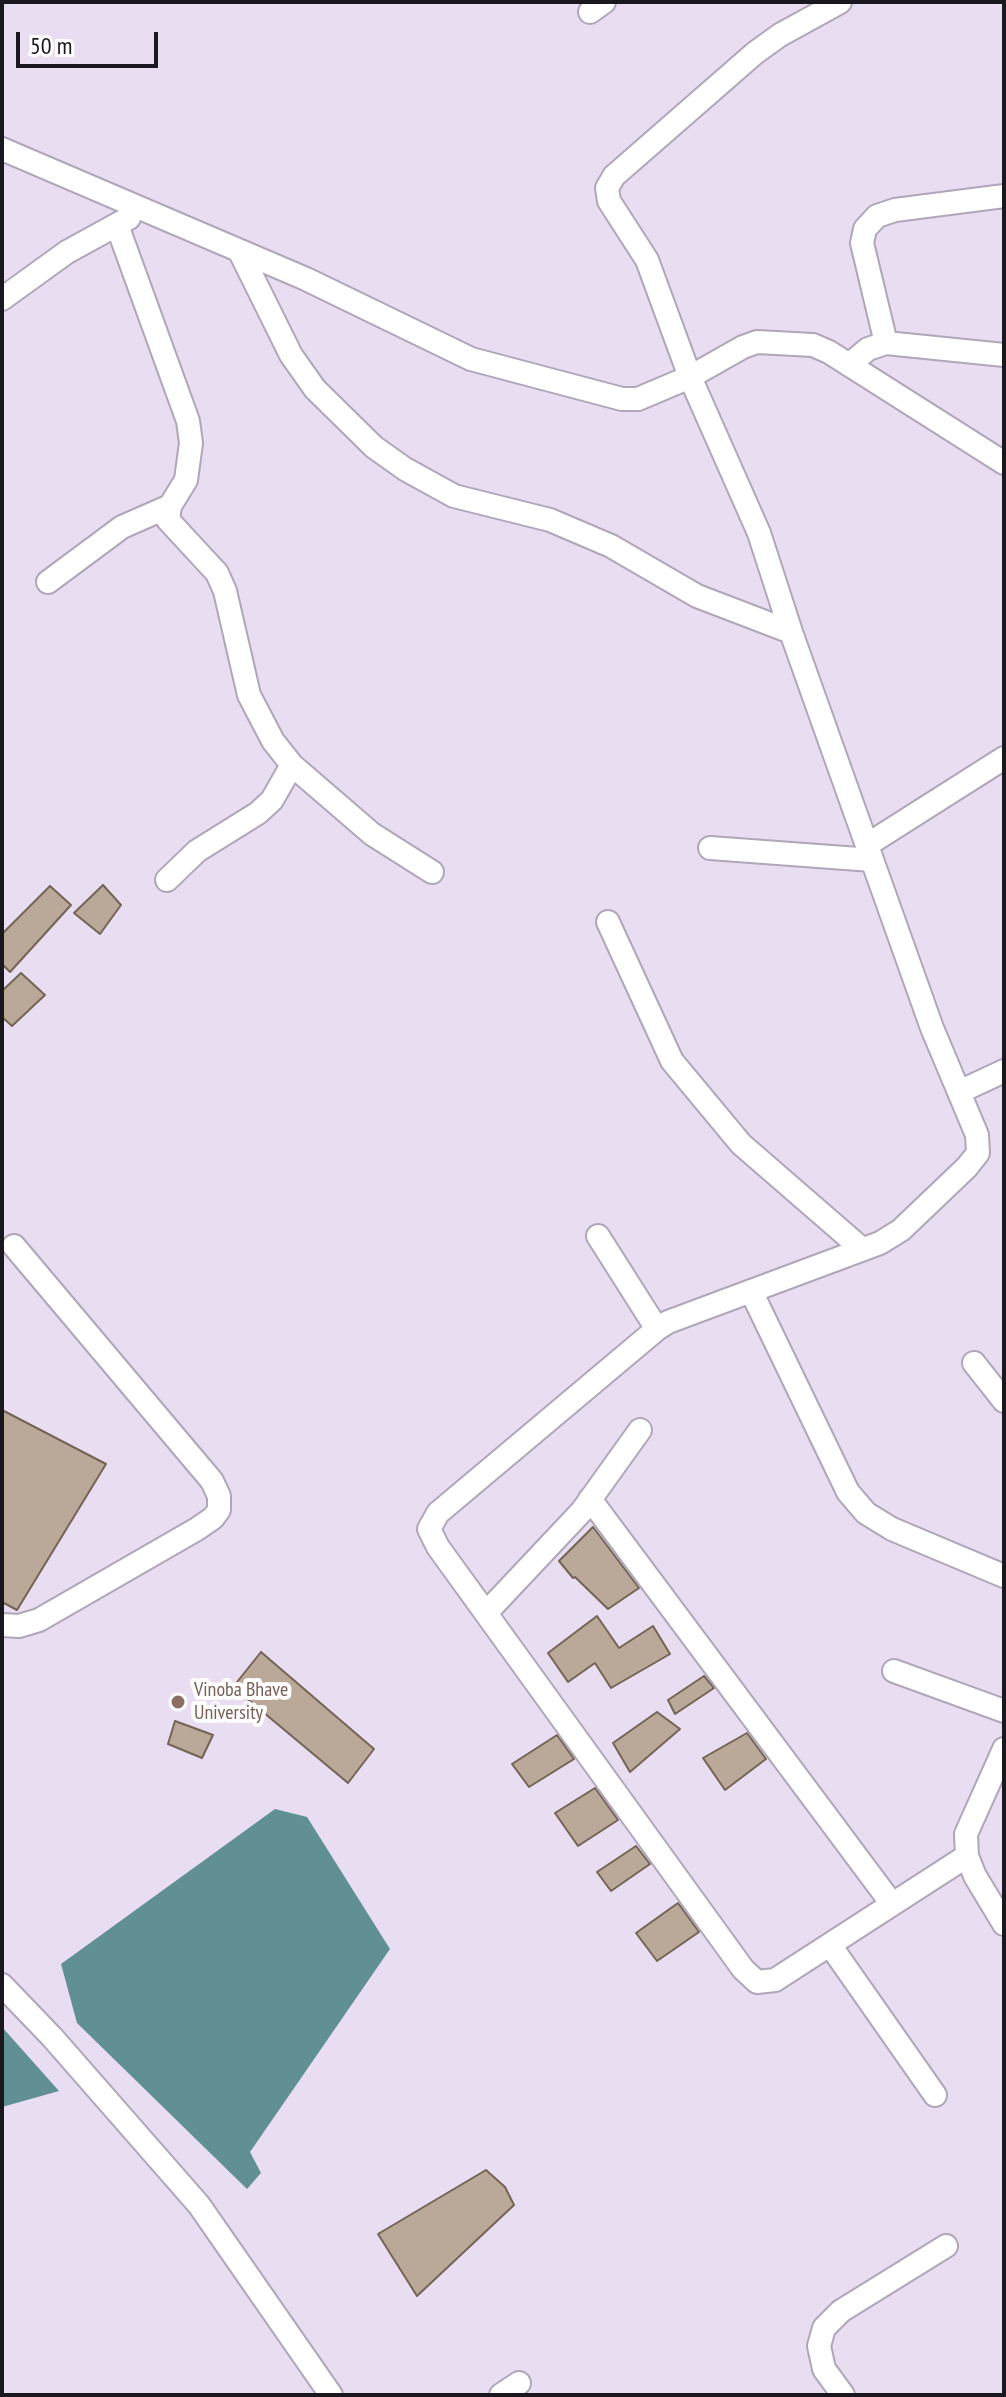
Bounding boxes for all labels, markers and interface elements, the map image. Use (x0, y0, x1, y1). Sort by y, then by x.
scale bar (20, 16, 162, 66)
text: 50 m (30, 30, 72, 61)
place label: Vinoba Bhave University (194, 1678, 288, 1725)
marker: Vinoba Bhave University (169, 1693, 187, 1711)

